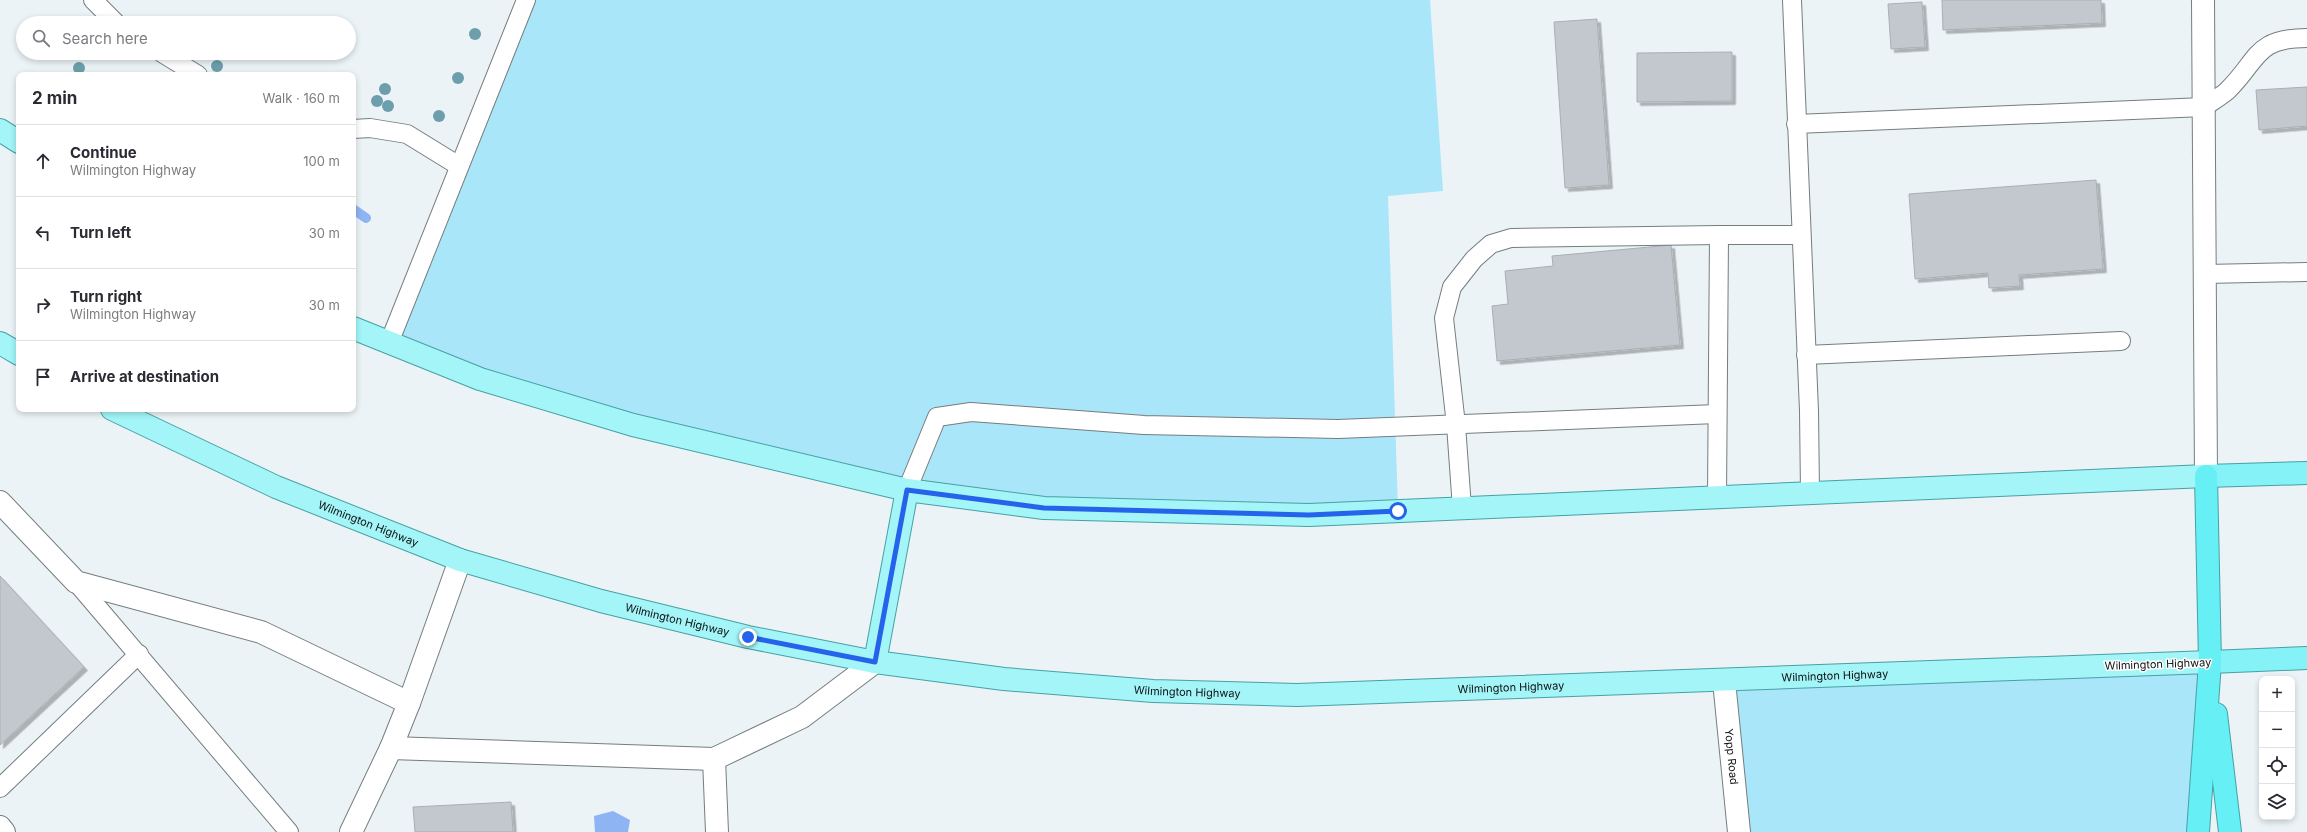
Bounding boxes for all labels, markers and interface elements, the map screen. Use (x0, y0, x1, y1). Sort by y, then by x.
search box (16, 16, 356, 60)
icon: search (30, 27, 52, 49)
text: Search here (62, 29, 148, 48)
text: 2 min (32, 88, 77, 108)
text: Walk · 160 m (263, 90, 340, 106)
text: Continue (70, 143, 137, 162)
icon: ahead (32, 150, 54, 172)
text: 100 m (303, 153, 340, 169)
text: Wilmington Highway (70, 162, 196, 178)
icon: left (32, 222, 54, 244)
text: Turn left (70, 223, 131, 242)
text: 30 m (309, 225, 340, 241)
text: Turn right (70, 287, 142, 306)
icon: right (32, 294, 54, 316)
text: 30 m (309, 297, 340, 313)
text: Wilmington Highway (70, 306, 196, 322)
icon: arrive (32, 366, 54, 388)
text: Arrive at destination (70, 367, 219, 386)
street label: Wilmington Highway (316, 497, 421, 550)
route start (1389, 502, 1407, 520)
street label: Wilmington Highway (624, 600, 731, 639)
route end (739, 628, 757, 646)
street label: Wilmington Highway (2104, 655, 2212, 673)
street label: Wilmington Highway (1781, 667, 1888, 684)
map controls (2259, 676, 2295, 820)
button: + (2259, 676, 2295, 712)
street label: Wilmington Highway (1457, 678, 1565, 696)
street label: Wilmington Highway (1133, 682, 1241, 700)
button: − (2259, 712, 2295, 748)
street label: Yopp Road (1722, 728, 1741, 785)
button: locate (2259, 748, 2295, 784)
button: layers (2259, 784, 2295, 820)

